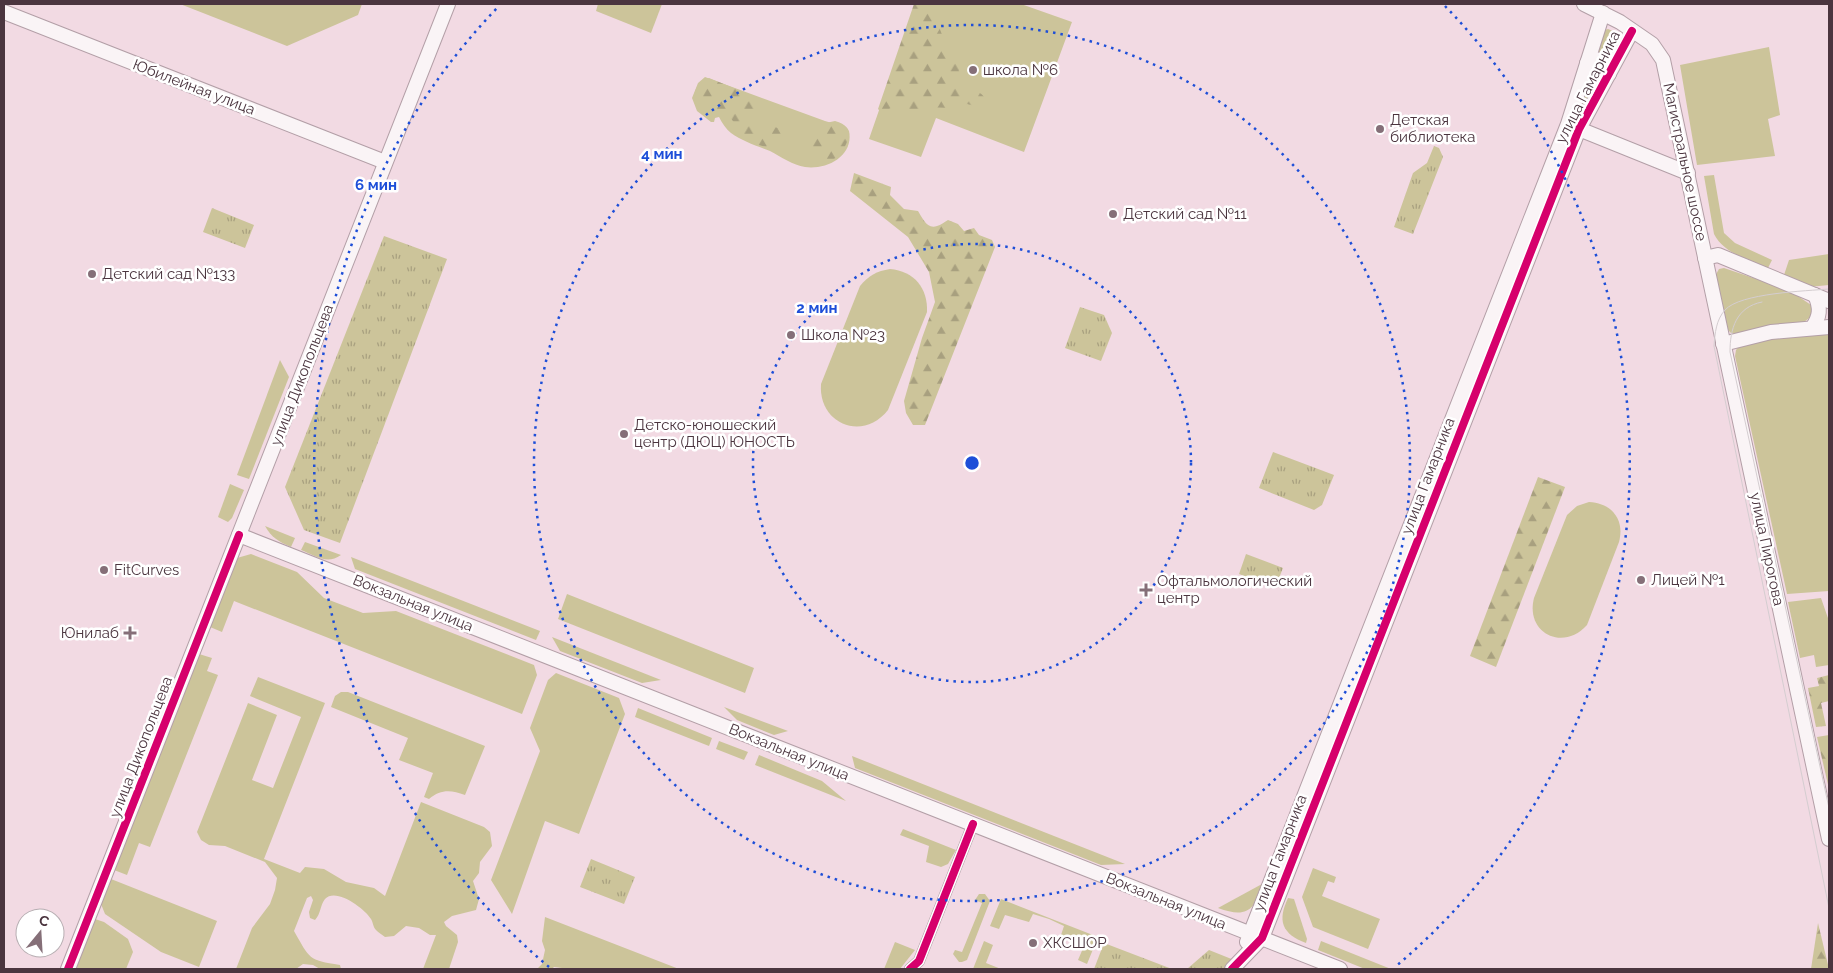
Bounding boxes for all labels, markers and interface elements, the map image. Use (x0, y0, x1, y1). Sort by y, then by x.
street label: улица Гамарника (1552, 28, 1624, 146)
street label: Юбилейная улица (130, 55, 258, 119)
place label: школа №6 (983, 61, 1058, 79)
marker: школа №6 (967, 64, 979, 76)
street label: Магистральное шоссе (1659, 81, 1711, 243)
place label: Детская библиотека (1390, 111, 1475, 146)
marker: Детская библиотека (1374, 123, 1386, 135)
text: 4 мин (641, 145, 683, 163)
text: 6 мин (355, 176, 397, 194)
place label: Детский сад №11 (1123, 205, 1247, 223)
marker: Детский сад №11 (1107, 208, 1119, 220)
place label: Детский сад №133 (102, 265, 235, 283)
marker: Детский сад №133 (86, 268, 98, 280)
text: 2 мин (796, 299, 838, 317)
street label: улица Дикопольцева (267, 302, 337, 448)
place label: Школа №23 (801, 326, 885, 344)
marker: Школа №23 (785, 329, 797, 341)
street label: улица Гамарника (1397, 415, 1459, 537)
place label: Детско-юношеский центр (ДЮЦ) ЮНОСТЬ (634, 416, 795, 451)
marker: Детско-юношеский центр (ДЮЦ) ЮНОСТЬ (618, 428, 630, 440)
centre of rings (963, 454, 981, 472)
street label: улица Пирогова (1746, 491, 1788, 607)
place label: FitCurves (114, 561, 179, 579)
marker: FitCurves (98, 564, 110, 576)
street label: Вокзальная улица (350, 571, 476, 635)
place label: Лицей №1 (1651, 571, 1725, 589)
place label: Офтальмологический центр (1157, 572, 1312, 607)
marker: Лицей №1 (1635, 574, 1647, 586)
marker: Офтальмологический центр (1139, 583, 1153, 597)
place label: Юнилаб (61, 624, 119, 642)
marker: Юнилаб (123, 626, 137, 640)
street label: улица Дикопольцева (106, 674, 176, 820)
street label: Вокзальная улица (726, 720, 852, 784)
street label: улица Гамарника (1249, 792, 1311, 914)
street label: Вокзальная улица (1103, 869, 1229, 933)
north arrow (15, 908, 65, 958)
text: С (37, 912, 51, 930)
place label: ХКСШОР (1043, 934, 1107, 952)
marker: ХКСШОР (1027, 937, 1039, 949)

